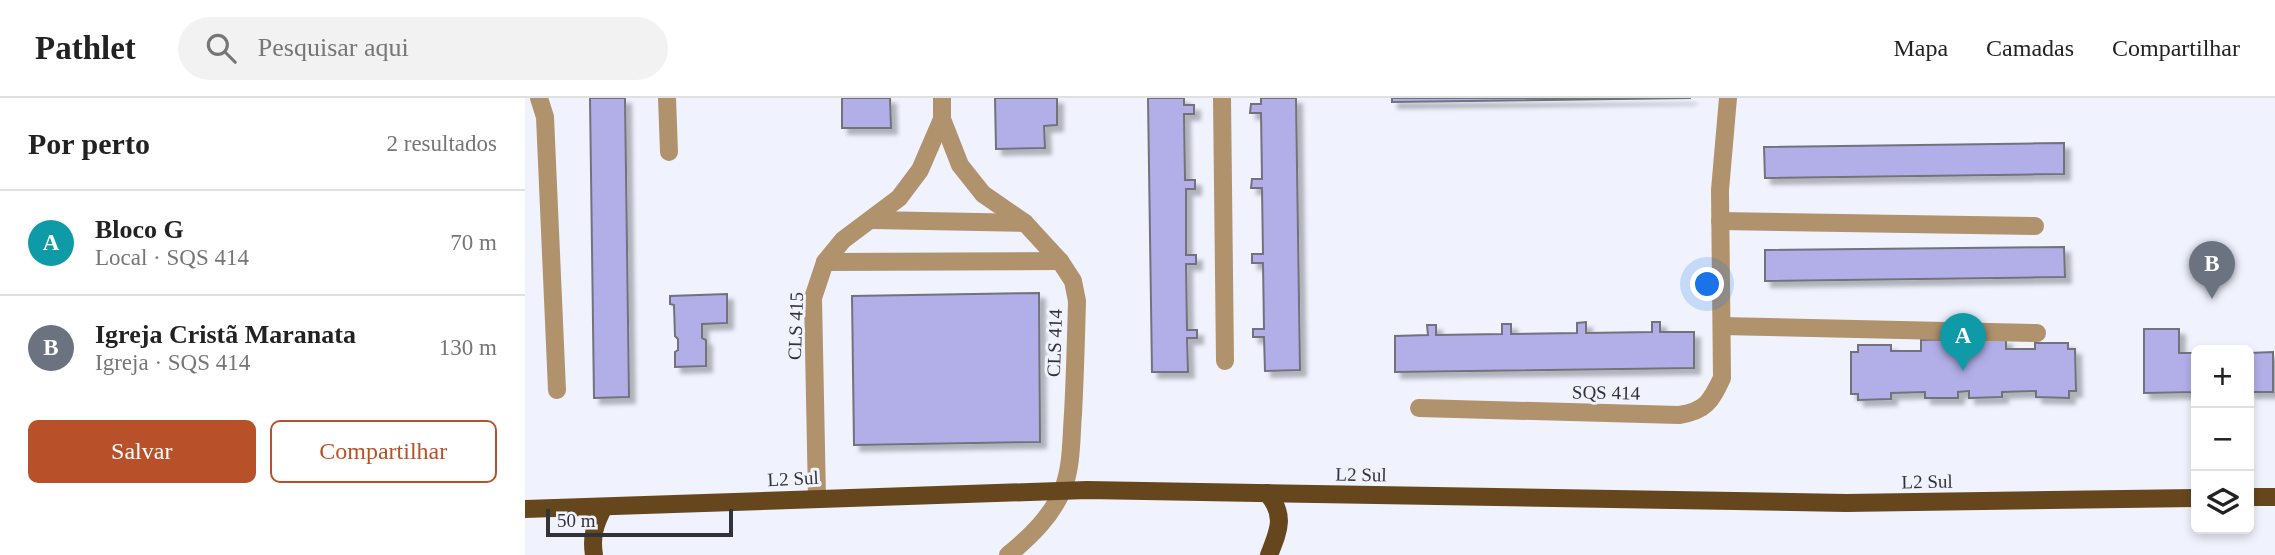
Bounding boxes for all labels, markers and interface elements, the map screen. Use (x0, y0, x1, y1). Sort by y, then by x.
search box (178, 17, 668, 80)
icon: search (202, 29, 240, 67)
text: Pathlet (35, 30, 136, 66)
text: Pesquisar aqui (258, 33, 409, 62)
text: Mapa (1893, 35, 1948, 61)
text: Camadas (1986, 35, 2074, 61)
text: Compartilhar (2112, 35, 2240, 61)
text: Por perto (28, 127, 150, 160)
text: 2 resultados (386, 131, 497, 156)
text: Bloco G (95, 215, 184, 244)
text: A (43, 230, 59, 255)
text: 70 m (450, 230, 497, 255)
pin: B (2189, 241, 2235, 299)
text: Local · SQS 414 (95, 245, 249, 270)
your location (1690, 267, 1724, 301)
street label: CLS 415 (784, 292, 807, 360)
street label: CLS 414 (1043, 308, 1066, 377)
pin: A (1940, 313, 1986, 371)
text: Igreja Cristã Maranata (95, 320, 356, 349)
text: B (43, 335, 59, 360)
text: 130 m (439, 335, 497, 360)
map controls (2191, 345, 2254, 534)
button: + (2191, 345, 2254, 408)
text: Igreja · SQS 414 (95, 350, 250, 375)
street label: SQS 414 (1572, 381, 1641, 404)
button: − (2191, 408, 2254, 471)
button: Salvar (28, 420, 256, 483)
button: Compartilhar (270, 420, 497, 483)
street label: L2 Sul (1335, 464, 1387, 485)
street label: L2 Sul (767, 467, 819, 490)
street label: L2 Sul (1901, 471, 1953, 492)
button: layers (2191, 471, 2254, 534)
scale bar (546, 506, 733, 538)
text: 50 m (557, 510, 596, 531)

